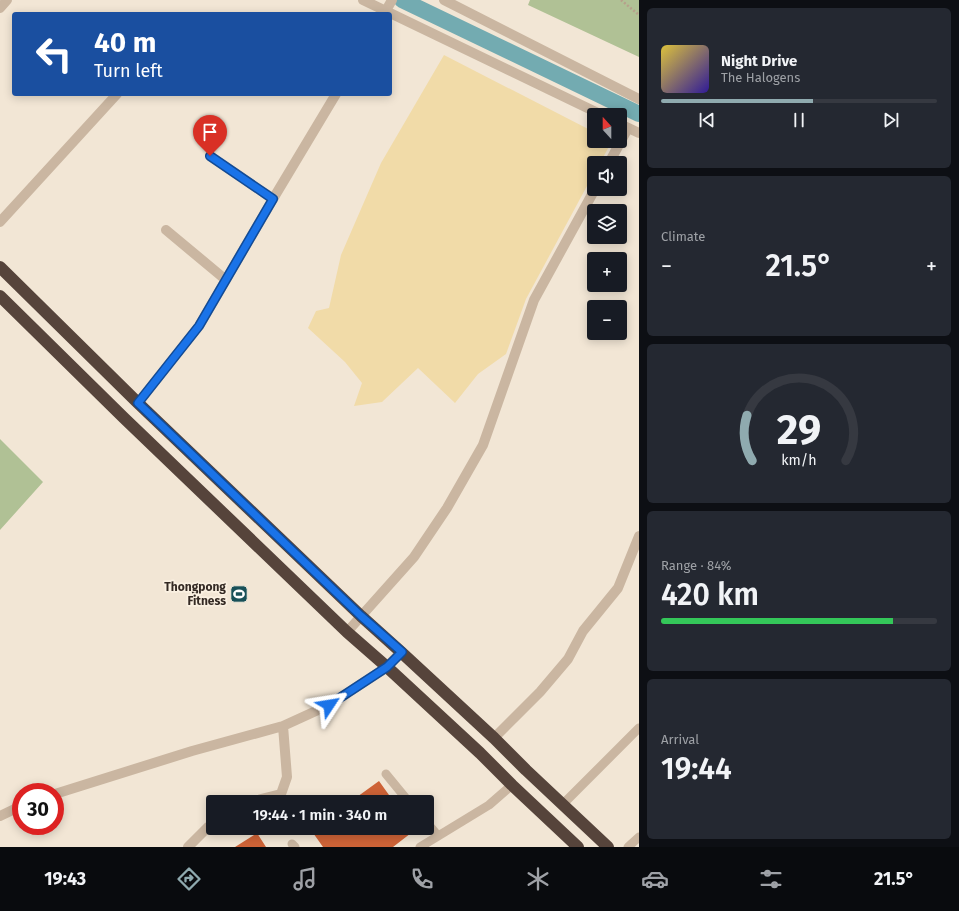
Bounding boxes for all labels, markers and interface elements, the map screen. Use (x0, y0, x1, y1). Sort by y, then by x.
text: 40 m (94, 26, 157, 59)
icon: left (28, 28, 80, 80)
text: Night Drive (721, 52, 797, 70)
text: Turn left (94, 60, 163, 82)
text: The Halogens (721, 70, 800, 85)
north arrow (587, 108, 627, 148)
map controls (587, 108, 627, 340)
icon: previous (696, 109, 718, 131)
icon: pause (788, 109, 810, 131)
icon: next (880, 109, 902, 131)
pin (193, 115, 227, 156)
icon: arrive (199, 121, 221, 143)
button: sound (587, 156, 627, 196)
button: layers (587, 204, 627, 244)
text: Climate (661, 229, 705, 244)
text: 21.5° (766, 248, 833, 284)
button: + (587, 252, 627, 292)
text: − (661, 253, 672, 280)
text: + (926, 253, 937, 280)
button: − (587, 300, 627, 340)
text: 29 (777, 405, 821, 455)
text: km/h (781, 452, 817, 469)
text: Range · 84% (661, 558, 731, 573)
text: 420 km (661, 577, 759, 613)
place label: Thongpong Fitness (164, 580, 226, 608)
sports icon: Thongpong Fitness (229, 584, 249, 604)
position arrow (308, 684, 350, 726)
text: Arrival (661, 732, 699, 747)
text: 19:44 (661, 751, 732, 787)
speed limit sign: 30 (12, 783, 64, 835)
text: 19:44 · 1 min · 340 m (253, 806, 387, 824)
icon: directions (175, 865, 203, 893)
icon: music (291, 865, 319, 893)
icon: phone (408, 865, 436, 893)
icon: climate (524, 865, 552, 893)
icon: car (641, 865, 669, 893)
icon: filters (757, 865, 785, 893)
text: 19:43 (44, 868, 86, 890)
text: 21.5° (874, 868, 915, 890)

